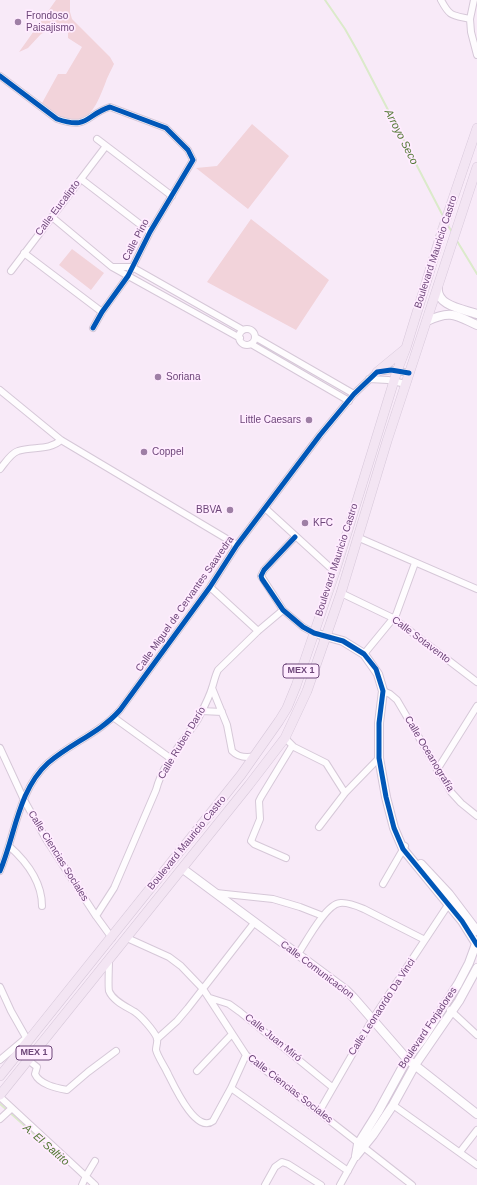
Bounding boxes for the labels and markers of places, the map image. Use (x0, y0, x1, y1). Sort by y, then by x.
place label: Frondoso Paisajismo (26, 10, 74, 34)
marker: Frondoso Paisajismo (13, 17, 23, 27)
place label: Soriana (166, 371, 200, 383)
marker: Soriana (153, 372, 163, 382)
place label: Little Caesars (240, 414, 301, 426)
marker: Little Caesars (304, 415, 314, 425)
place label: Coppel (152, 446, 184, 458)
marker: Coppel (139, 447, 149, 457)
place label: BBVA (196, 504, 222, 516)
marker: BBVA (225, 505, 235, 515)
place label: KFC (313, 517, 333, 529)
marker: KFC (300, 518, 310, 528)

